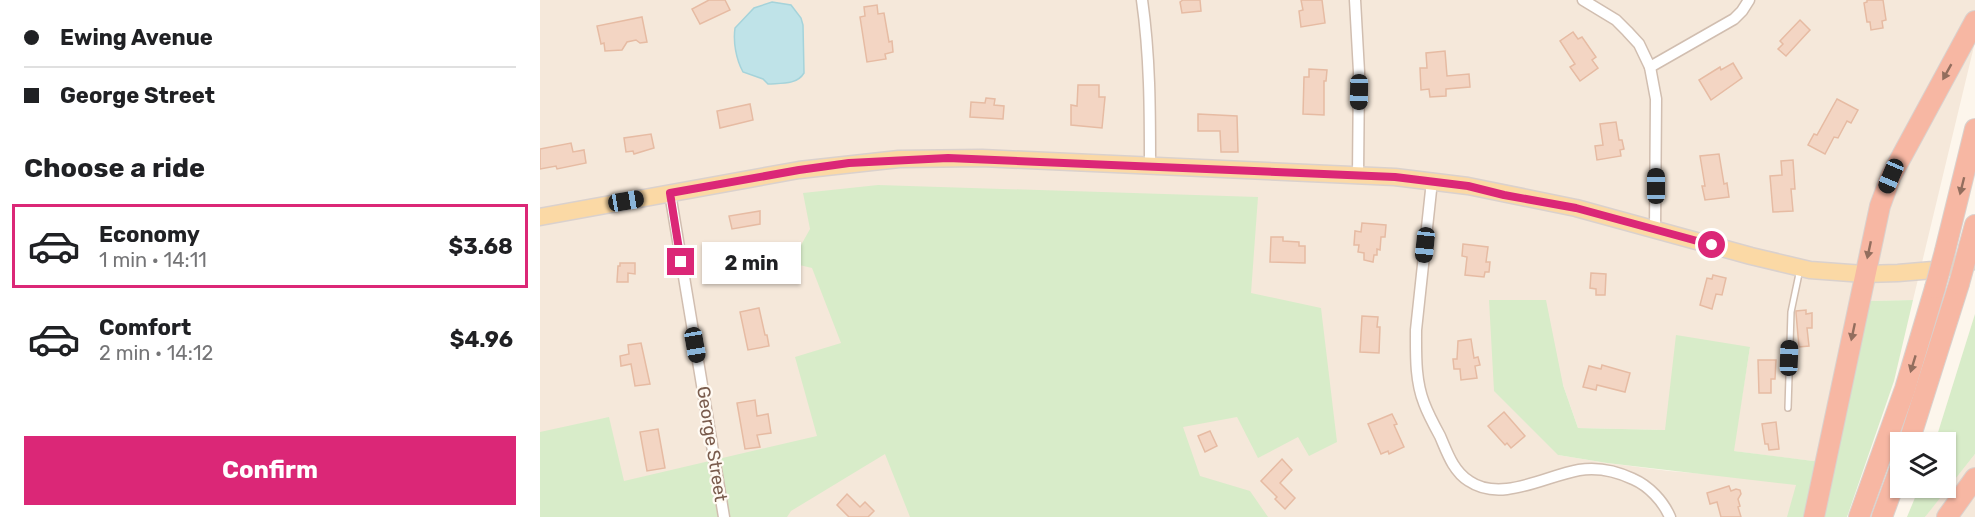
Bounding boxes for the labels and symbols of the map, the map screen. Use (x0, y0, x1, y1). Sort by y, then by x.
one-way arrow (1942, 64, 1952, 81)
car (1350, 74, 1368, 110)
car (1876, 156, 1906, 196)
car (1647, 168, 1665, 204)
one-way arrow (1956, 177, 1966, 195)
car (607, 189, 645, 213)
car (1414, 226, 1436, 264)
route start (1698, 231, 1725, 258)
one-way arrow (1864, 240, 1873, 259)
callout: 2 min (702, 241, 801, 283)
route end (667, 248, 694, 275)
one-way arrow (1847, 322, 1857, 341)
car (683, 326, 707, 364)
car (1779, 340, 1799, 376)
one-way arrow (1908, 355, 1917, 373)
street label: George Street (692, 385, 732, 503)

